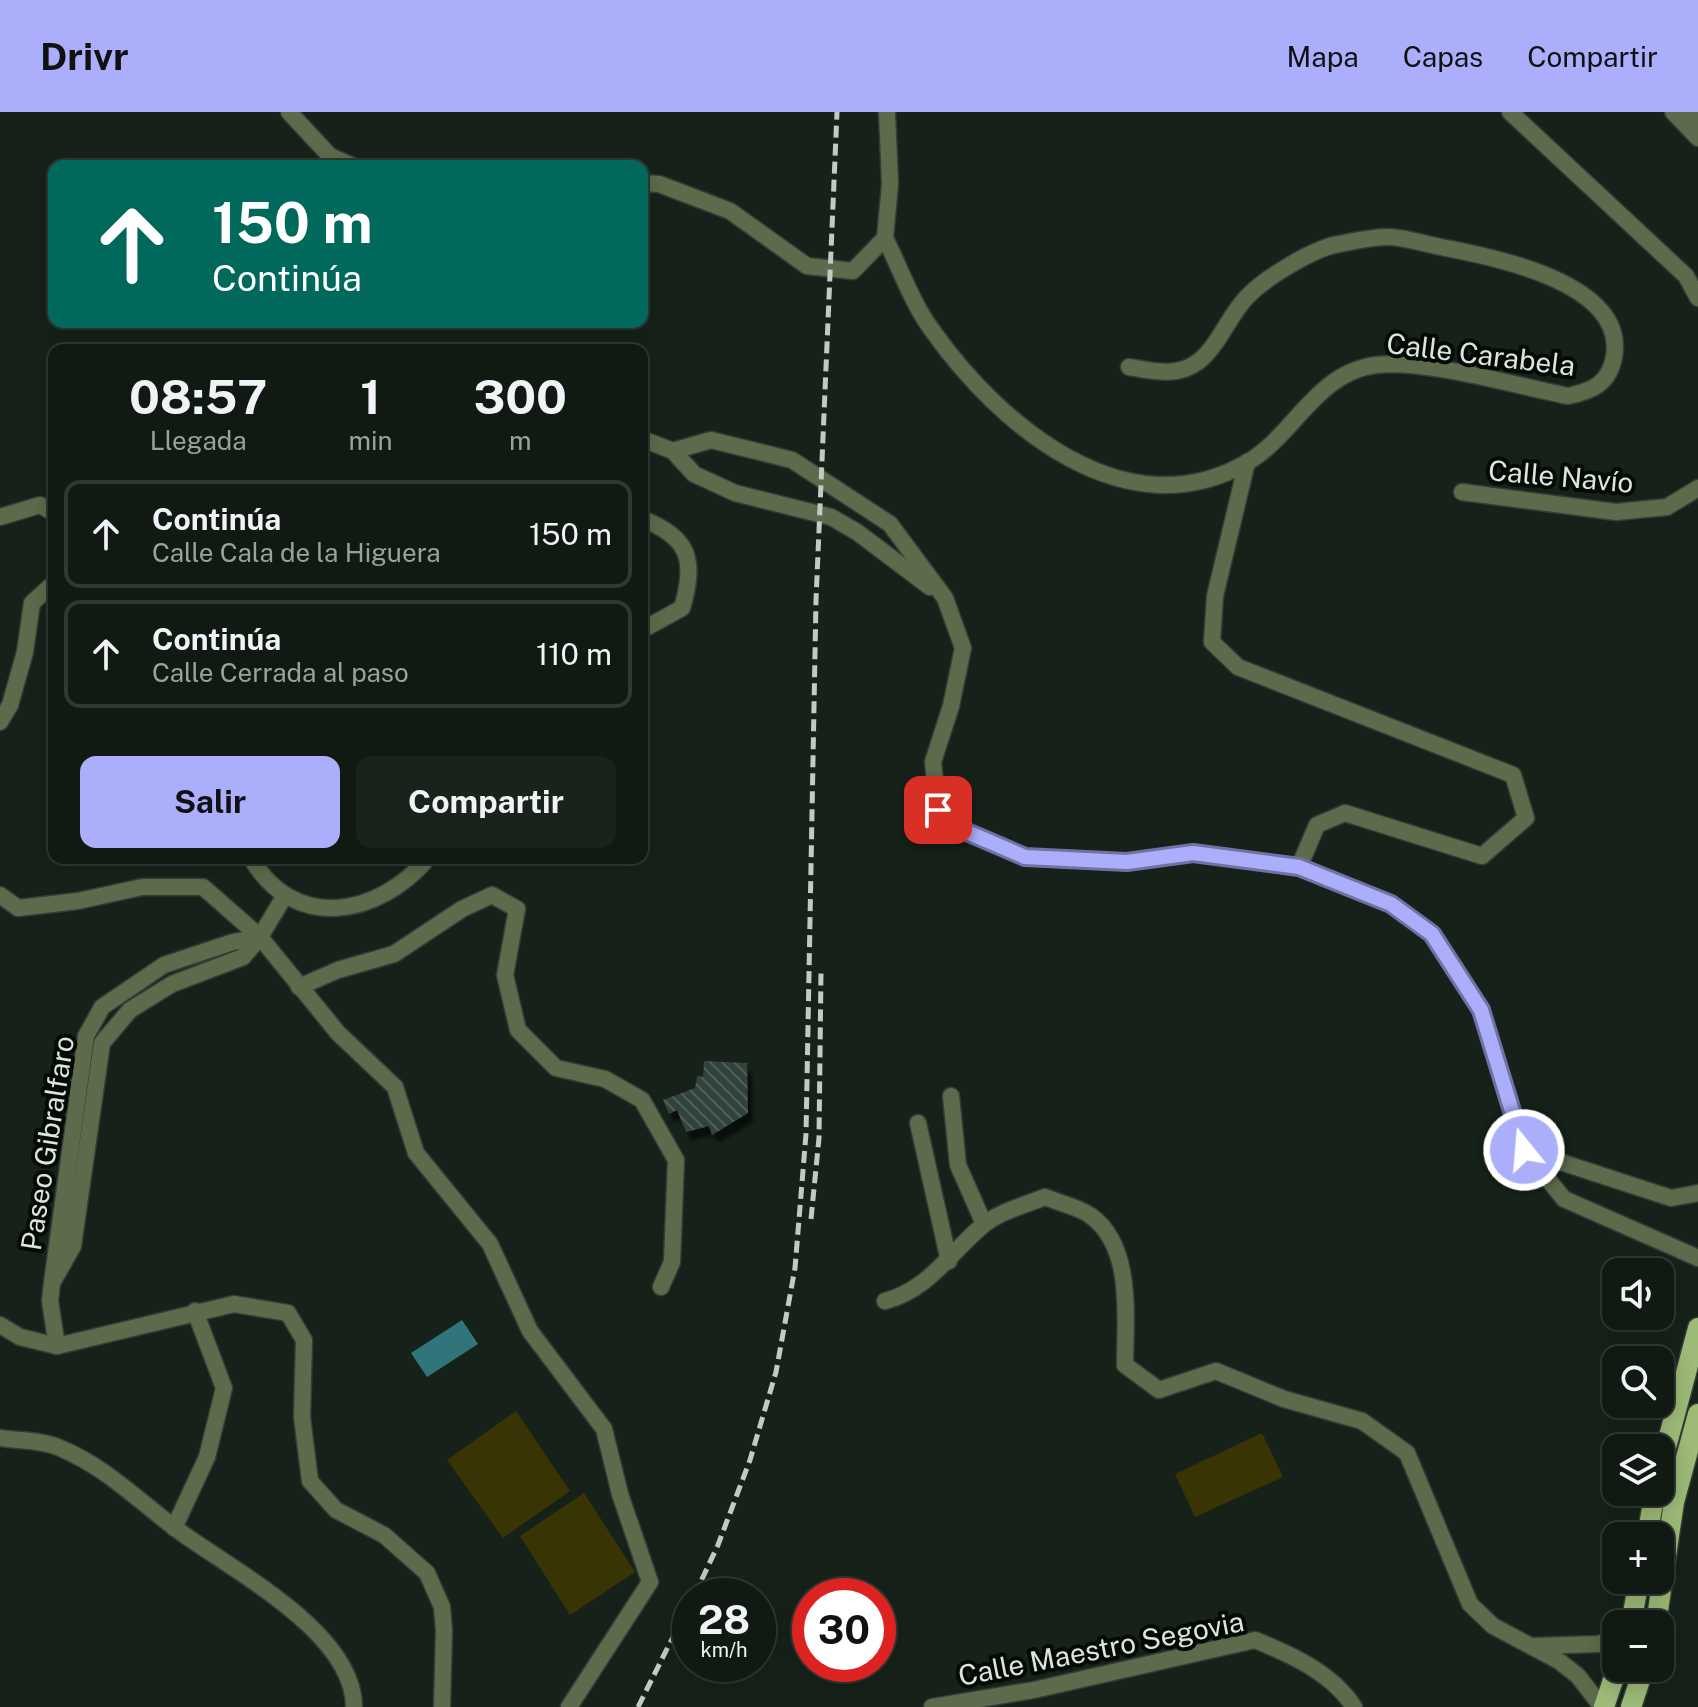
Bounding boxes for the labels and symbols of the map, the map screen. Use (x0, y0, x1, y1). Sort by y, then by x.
street label: Calle Carabela (1385, 326, 1577, 382)
street label: Calle Navío (1487, 453, 1635, 499)
pin (904, 776, 972, 844)
street label: Paseo Gibralfaro (14, 1033, 80, 1253)
position arrow (1482, 1108, 1566, 1192)
speed limit sign: 30 (792, 1578, 896, 1682)
street label: Calle Maestro Segovia (955, 1604, 1247, 1692)

